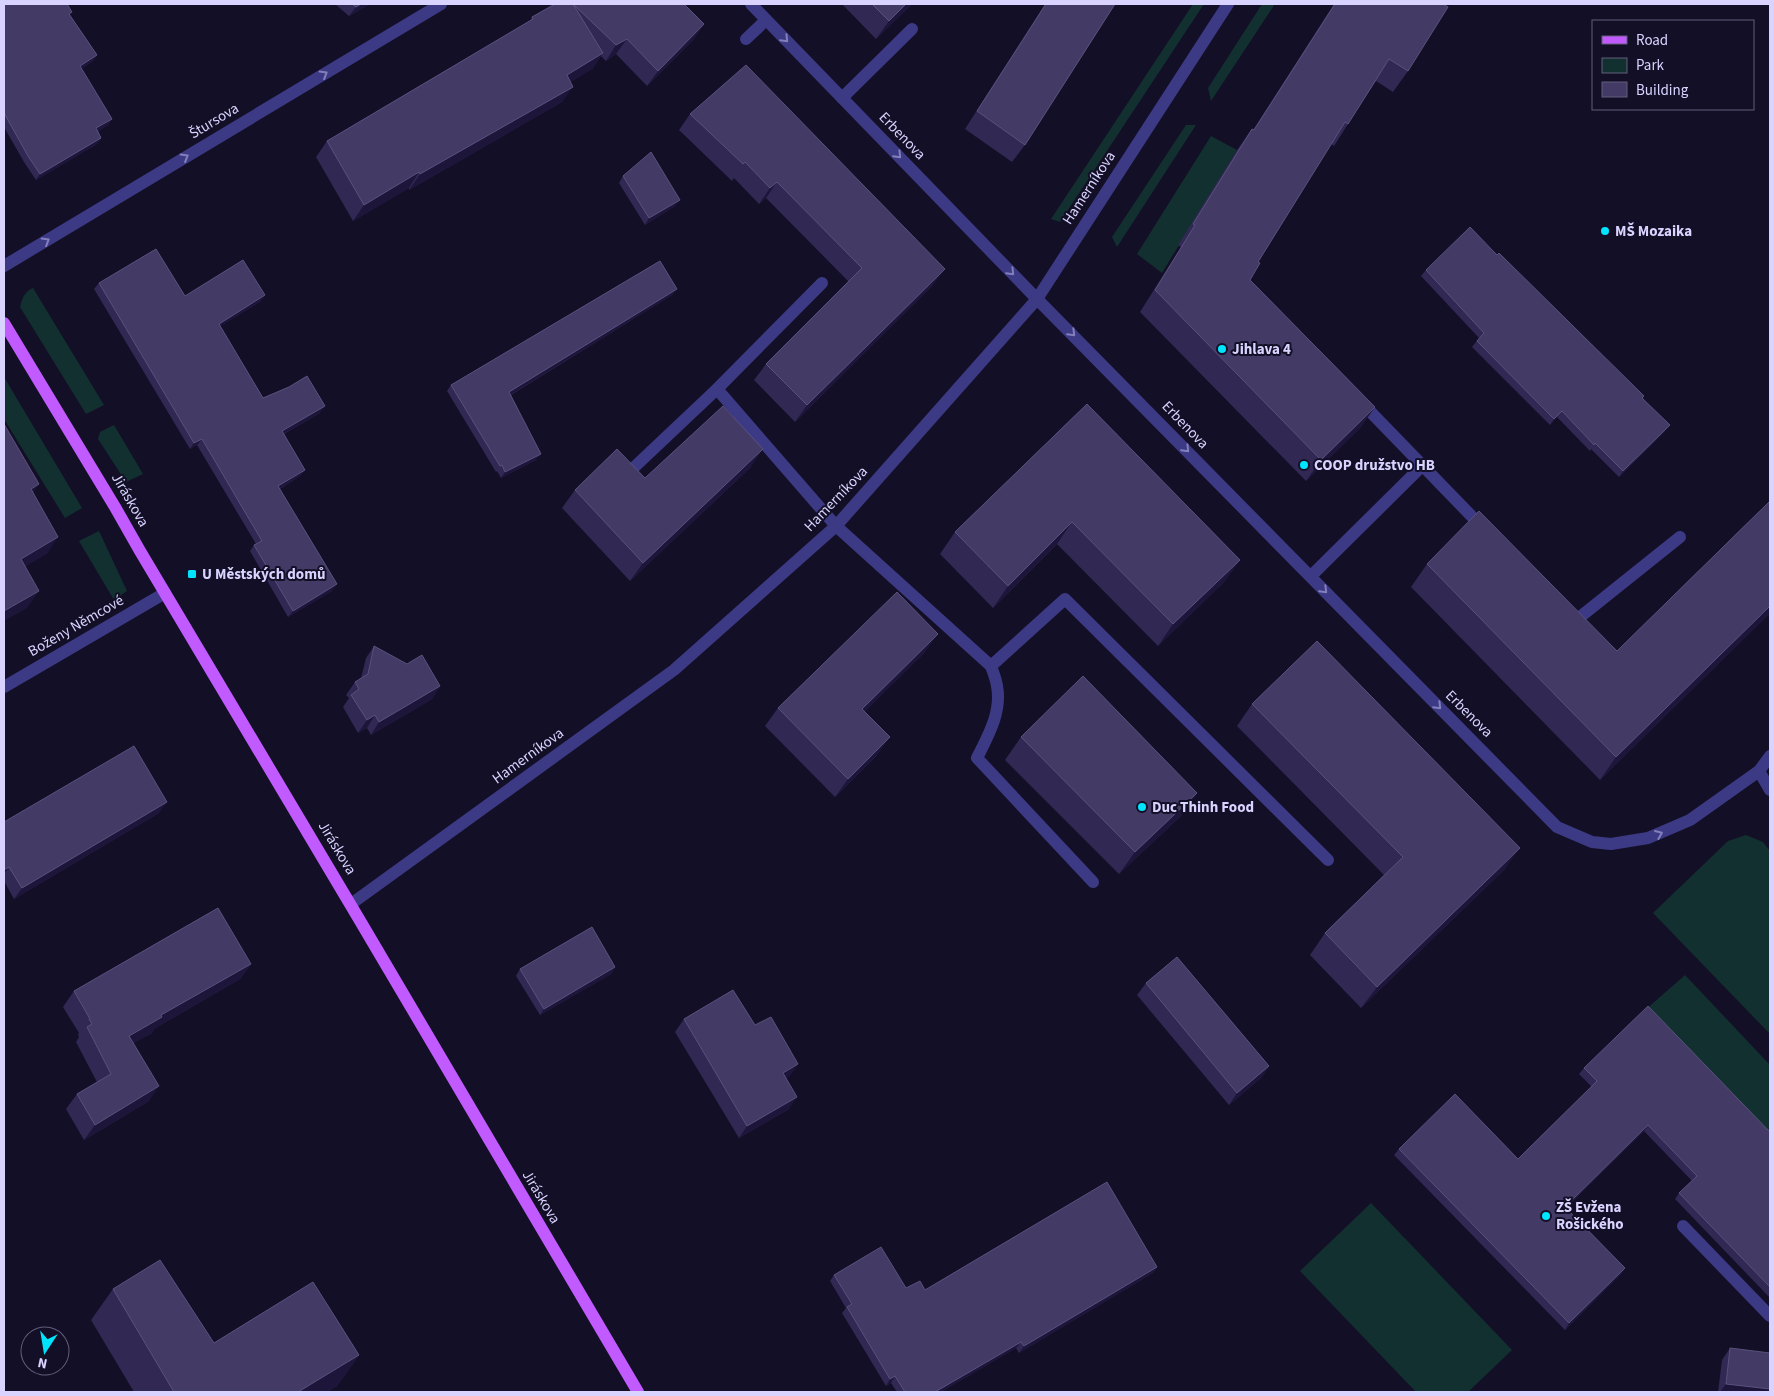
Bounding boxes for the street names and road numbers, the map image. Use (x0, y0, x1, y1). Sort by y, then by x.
street label: Štursova (185, 98, 243, 144)
street label: Erbenova (874, 107, 930, 165)
street label: Hamerníkova (1057, 147, 1121, 229)
street label: Erbenova (1157, 396, 1213, 454)
street label: Hamerníkova (799, 462, 873, 536)
street label: Jiráskova (106, 469, 154, 531)
street label: Boženy Němcové (24, 590, 128, 662)
street label: Erbenova (1441, 686, 1497, 742)
street label: Hamerníkova (488, 723, 568, 789)
street label: Jiráskova (313, 817, 361, 879)
street label: Jiráskova (517, 1166, 565, 1228)

